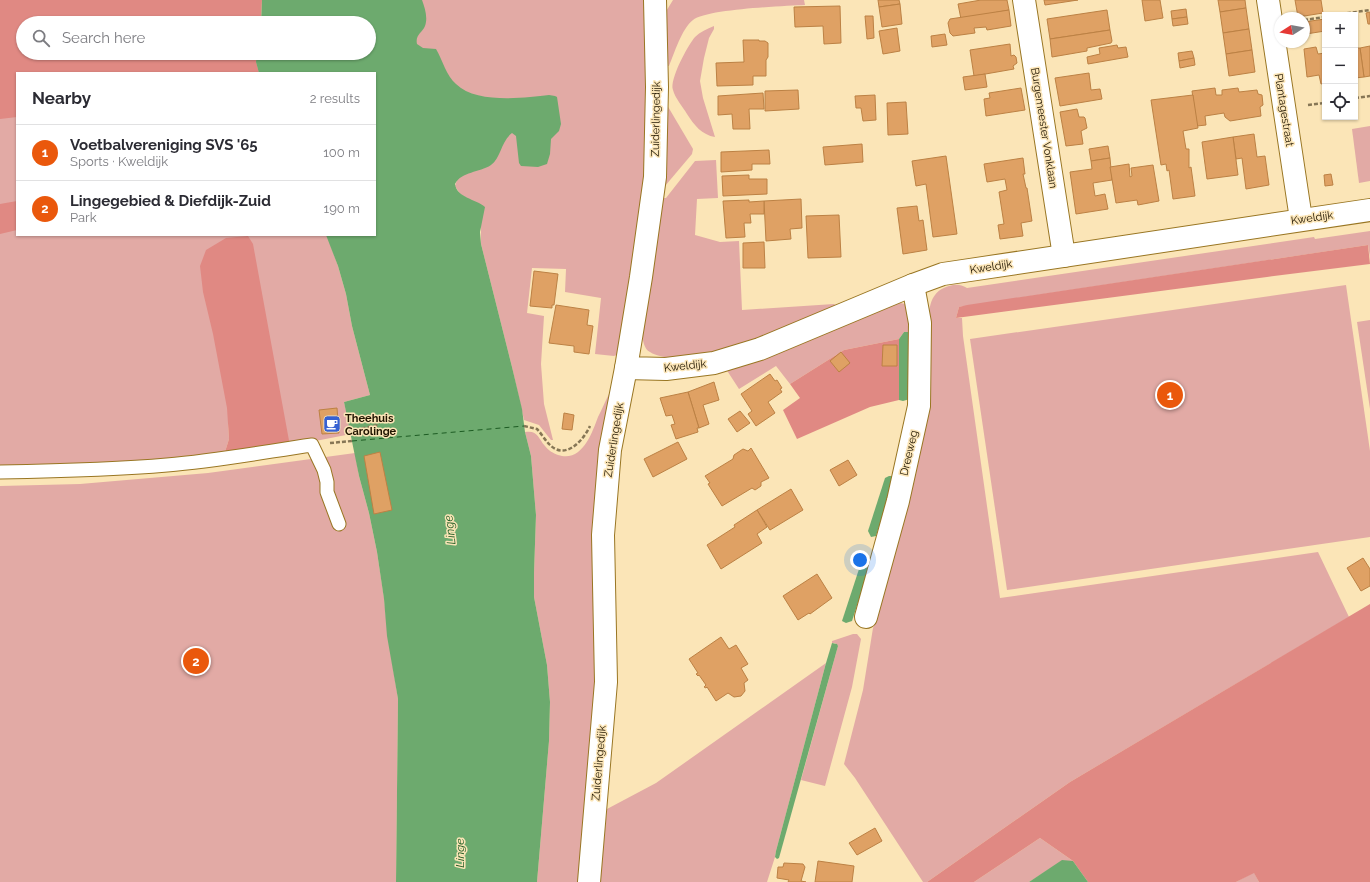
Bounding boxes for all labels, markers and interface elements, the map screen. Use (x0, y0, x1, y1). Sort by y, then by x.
north arrow (1274, 12, 1310, 48)
map controls (1322, 12, 1358, 120)
button: + (1322, 12, 1358, 48)
search box (16, 16, 376, 60)
icon: search (30, 27, 52, 49)
text: Search here (62, 29, 145, 47)
button: − (1322, 48, 1358, 84)
street label: Burgemeester Vonklaan (1028, 67, 1060, 189)
street label: Plantagestraat (1272, 73, 1296, 148)
street label: Zuiderlingedijk (649, 81, 663, 157)
button: locate (1322, 84, 1358, 120)
text: Nearby (32, 88, 91, 108)
text: 2 results (310, 91, 360, 106)
text: Voetbalvereniging SVS '65 (70, 136, 258, 154)
text: 1 (42, 145, 48, 160)
text: 100 m (323, 145, 360, 160)
text: Sports · Kweldijk (70, 154, 168, 169)
text: Lingegebied & Diefdijk-Zuid (70, 192, 271, 210)
text: 2 (41, 201, 49, 216)
text: 190 m (324, 201, 360, 216)
street label: Kweldijk (1290, 209, 1334, 227)
text: Park (70, 210, 97, 225)
street label: Kweldijk (969, 257, 1013, 277)
street label: Kweldijk (663, 357, 707, 375)
pin: 1 (1157, 380, 1183, 410)
street label: Zuiderlingedijk (602, 402, 626, 478)
place label: Theehuis Carolinge (345, 412, 397, 438)
cafe icon: Theehuis Carolinge (322, 414, 342, 434)
street label: Dreeweg (897, 429, 921, 477)
water label: Linge (441, 514, 459, 545)
your location (850, 550, 870, 570)
pin: 2 (183, 646, 209, 676)
street label: Zuiderlingedijk (589, 725, 609, 801)
water label: Linge (453, 838, 467, 868)

